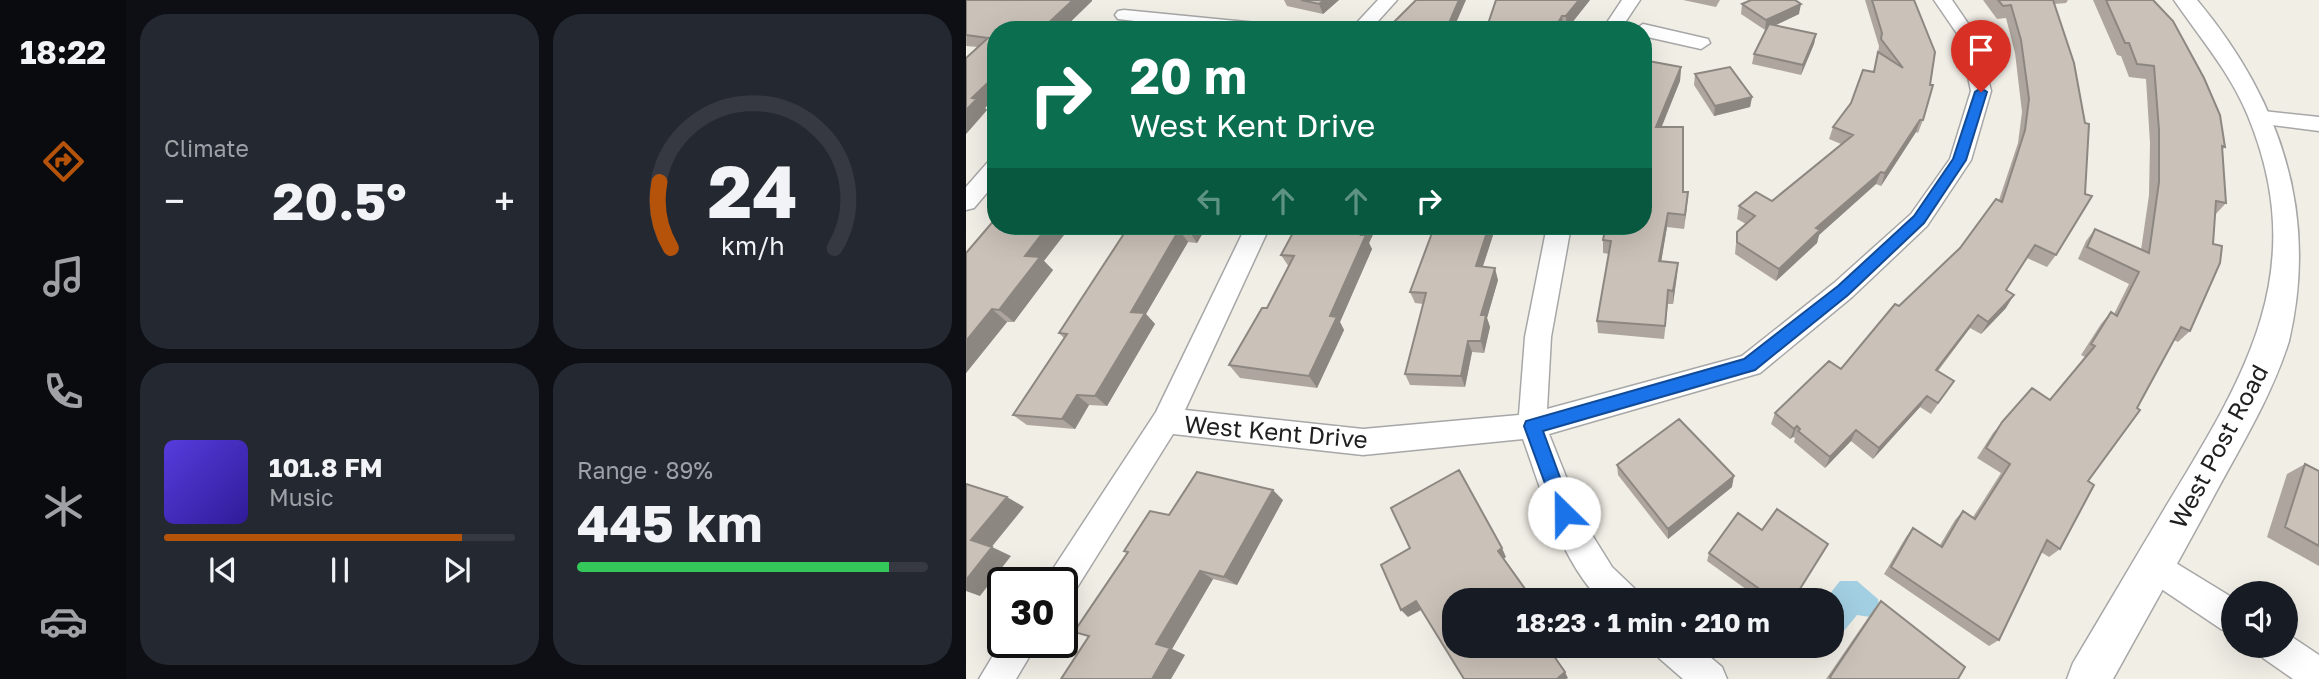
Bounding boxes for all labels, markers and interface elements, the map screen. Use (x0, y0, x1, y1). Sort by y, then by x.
pin (1951, 20, 2011, 92)
icon: arrive (1962, 31, 2000, 69)
text: 18:22 (20, 33, 106, 71)
text: 20 m (1130, 46, 1247, 105)
icon: right (1015, 49, 1106, 140)
text: West Kent Drive (1130, 106, 1375, 144)
text: Climate (164, 134, 249, 162)
icon: directions (39, 137, 88, 186)
text: 24 (708, 147, 797, 234)
text: 20.5° (272, 169, 407, 231)
text: − (164, 178, 185, 223)
text: + (494, 178, 515, 223)
icon: left (1191, 182, 1229, 220)
icon: ahead (1264, 182, 1302, 220)
icon: ahead (1337, 182, 1375, 220)
icon: right (1410, 182, 1448, 220)
text: km/h (721, 229, 784, 260)
icon: music (39, 252, 88, 301)
street label: West Post Road (2163, 359, 2273, 533)
icon: phone (39, 367, 88, 416)
street label: West Kent Drive (1183, 409, 1369, 453)
text: 101.8 FM (269, 452, 383, 483)
text: Range · 89% (577, 456, 713, 484)
position arrow (1527, 476, 1601, 550)
icon: climate (39, 482, 88, 531)
text: Music (269, 483, 334, 511)
text: 445 km (577, 491, 762, 553)
icon: previous (204, 551, 242, 589)
icon: pause (321, 551, 359, 589)
icon: next (438, 551, 476, 589)
speed limit sign: 30 (987, 567, 1078, 658)
map controls (2221, 581, 2298, 658)
button: sound (2221, 581, 2298, 658)
icon: car (39, 597, 88, 646)
text: 18:23 · 1 min · 210 m (1516, 607, 1770, 638)

